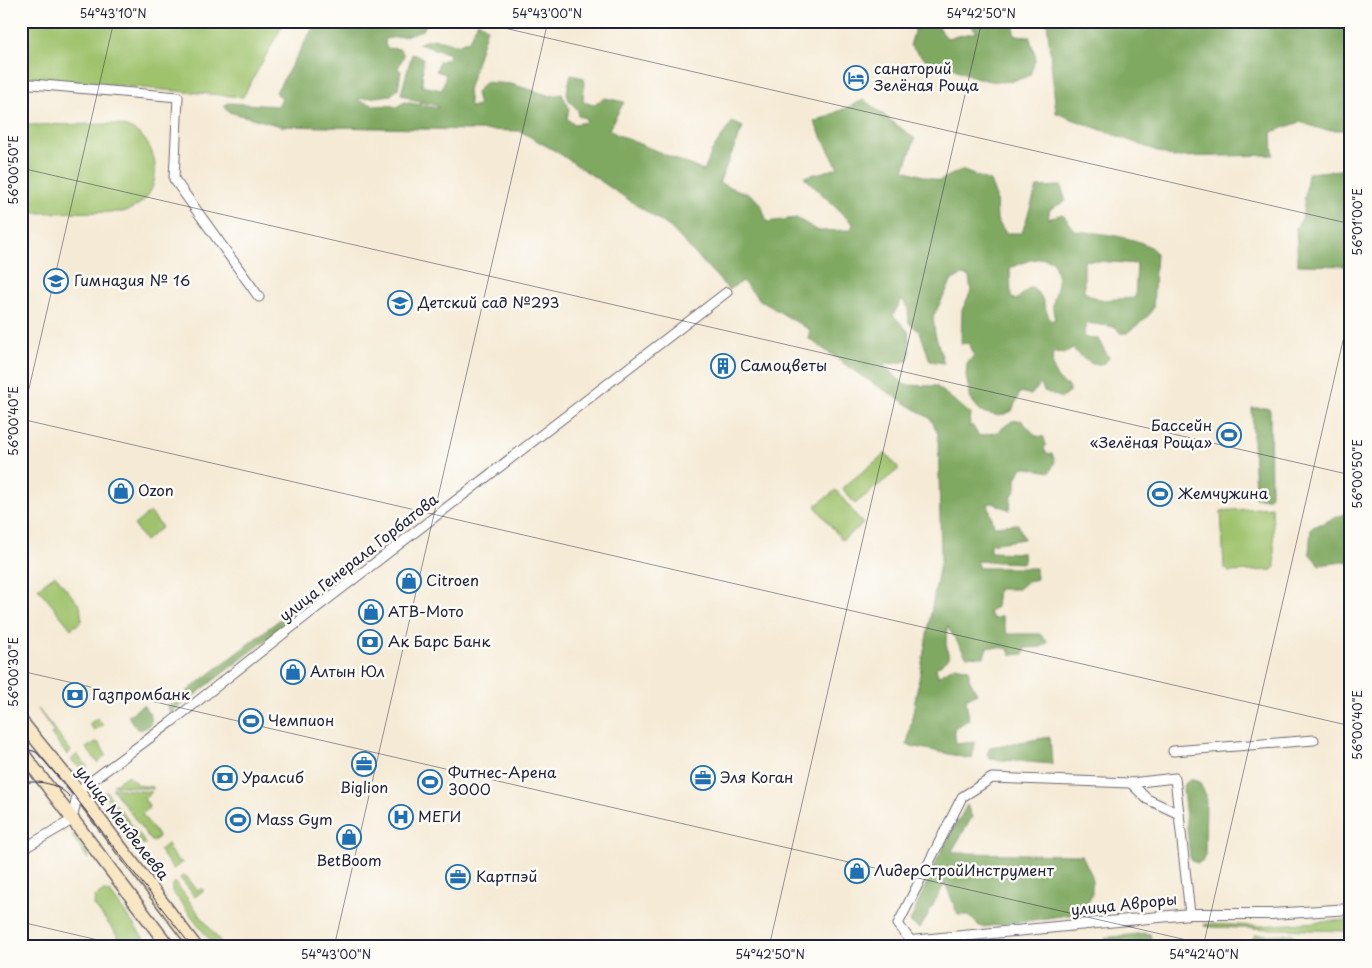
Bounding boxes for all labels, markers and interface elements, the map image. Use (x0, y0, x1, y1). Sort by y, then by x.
text: 54°43'10"N (79, 4, 147, 22)
text: 54°43'00"N (512, 4, 582, 22)
text: 54°42'50"N (946, 4, 1016, 22)
place label: санаторий Зелёная Роща (874, 56, 979, 96)
hotel icon: санаторий Зелёная Роща (843, 65, 869, 91)
text: 56°00'50"E (4, 135, 22, 205)
text: 56°01'00"E (1348, 188, 1366, 256)
school or university icon: Гимназия № 16 (43, 268, 69, 294)
place label: Гимназия № 16 (74, 268, 190, 291)
school or university icon: Детский сад №293 (387, 290, 413, 316)
place label: Детский сад №293 (417, 290, 559, 313)
building icon: Самоцветы (710, 353, 736, 379)
place label: Самоцветы (740, 353, 827, 376)
text: 56°00'40"E (4, 386, 22, 456)
place label: Бассейн «Зелёная Роща» (1090, 413, 1212, 453)
sports icon: Бассейн «Зелёная Роща» (1216, 422, 1242, 448)
text: 56°00'50"E (1348, 439, 1366, 509)
shop icon: Ozon (108, 478, 134, 504)
place label: Ozon (138, 478, 174, 501)
sports icon: Жемчужина (1147, 481, 1173, 507)
place label: Жемчужина (1178, 481, 1269, 504)
street label: улица Генерала Горбатова (274, 487, 443, 626)
shop icon: Citroen (396, 568, 422, 594)
place label: Citroen (426, 568, 479, 591)
shop icon: АТВ-Мото (358, 599, 384, 625)
place label: АТВ-Мото (388, 599, 464, 622)
bank icon: Ак Барс Банк (357, 629, 383, 655)
place label: Ак Барс Банк (388, 629, 490, 652)
text: 56°00'30"E (4, 637, 22, 707)
shop icon: Алтын Юл (280, 659, 306, 685)
place label: Алтын Юл (310, 659, 385, 682)
bank icon: Газпромбанк (62, 682, 88, 708)
place label: Газпромбанк (92, 682, 190, 705)
text: 56°00'40"E (1348, 690, 1366, 760)
sports icon: Чемпион (238, 708, 264, 734)
place label: Чемпион (268, 708, 334, 731)
office icon: Biglion (351, 751, 377, 777)
street label: улица Менделеева (71, 760, 176, 885)
place label: Фитнес-Арена 3000 (448, 760, 557, 800)
bank icon: Уралсиб (212, 765, 238, 791)
place label: Уралсиб (242, 765, 304, 788)
office icon: Эля Коган (690, 765, 716, 791)
place label: Эля Коган (720, 765, 793, 788)
sports icon: Фитнес-Арена 3000 (417, 769, 443, 795)
place label: Biglion (340, 775, 388, 798)
hospital icon: МЕГИ (388, 804, 414, 830)
place label: МЕГИ (418, 804, 461, 827)
sports icon: Mass Gym (225, 807, 251, 833)
place label: Mass Gym (256, 807, 333, 830)
shop icon: BetBoom (336, 824, 362, 850)
place label: BetBoom (316, 848, 382, 871)
shop icon: ЛидерСтройИнструмент (844, 858, 870, 884)
place label: ЛидерСтройИнструмент (874, 858, 1055, 881)
office icon: Картпэй (445, 864, 471, 890)
place label: Картпэй (476, 864, 537, 887)
street label: улица Авроры (1070, 886, 1178, 921)
text: 54°43'00"N (301, 945, 371, 963)
text: 54°42'50"N (735, 945, 805, 963)
text: 54°42'40"N (1169, 945, 1239, 963)

